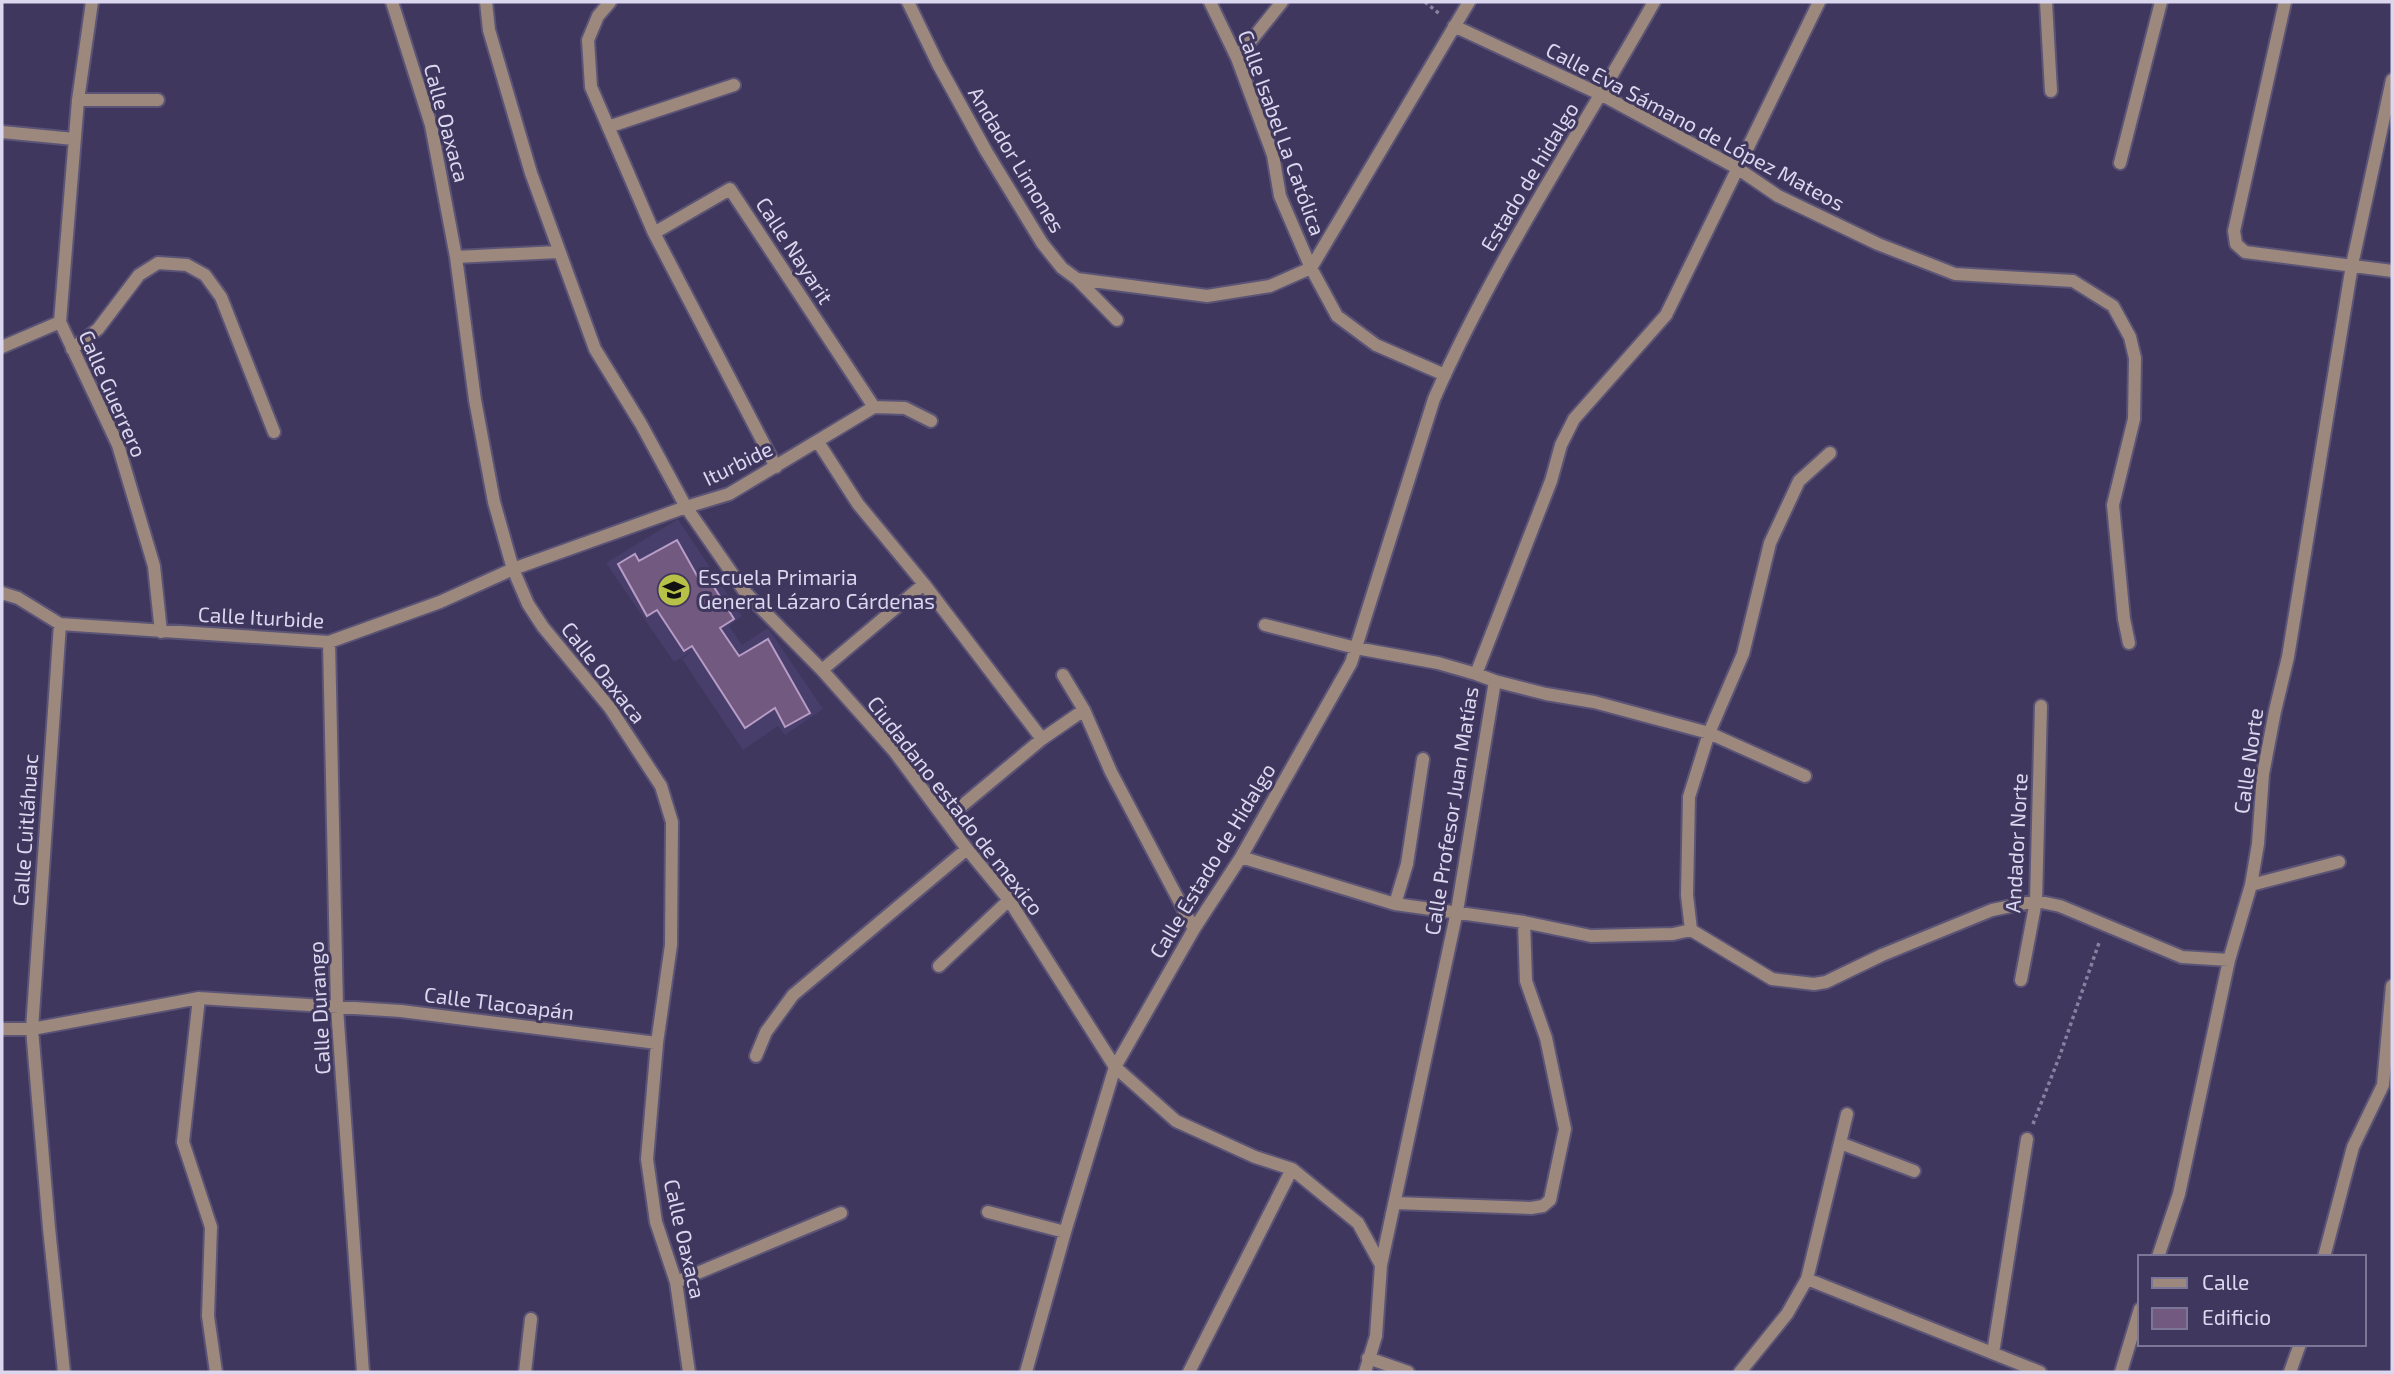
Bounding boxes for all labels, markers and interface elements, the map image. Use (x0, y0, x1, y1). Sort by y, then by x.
street label: Calle Isabel La Católica (1234, 26, 1331, 239)
street label: Calle Eva Sámano de López Mateos (1542, 36, 1849, 215)
street label: Calle Oaxaca (420, 61, 475, 185)
street label: Andador Limones (964, 82, 1071, 237)
street label: Estado de hidalgo (1474, 97, 1583, 255)
street label: Calle Nayarit (751, 192, 839, 308)
street label: Calle Guerrero (74, 326, 153, 461)
street label: Iturbide (698, 435, 776, 490)
place label: Escuela Primaria General Lázaro Cárdenas (698, 564, 935, 613)
school or university icon: Escuela Primaria General Lázaro Cárdenas (655, 571, 693, 609)
street label: Calle Iturbide (197, 601, 325, 632)
street label: Calle Oaxaca (557, 616, 652, 728)
street label: Calle Profesor Juan Matías (1419, 685, 1483, 937)
street label: Ciudadano estado de mexico (863, 691, 1050, 920)
street label: Calle Norte (2228, 706, 2267, 815)
street label: Calle Cuitláhuac (7, 753, 42, 907)
street label: Calle Estado de Hidalgo (1144, 758, 1280, 962)
street label: Andador Norte (1999, 772, 2032, 913)
street label: Calle Durango (303, 941, 334, 1075)
street label: Calle Tlacoapán (423, 981, 576, 1024)
street label: Calle Oaxaca (660, 1176, 711, 1301)
legend (2138, 1255, 2366, 1346)
text: Calle (2202, 1269, 2249, 1294)
text: Edificio (2202, 1304, 2271, 1329)

